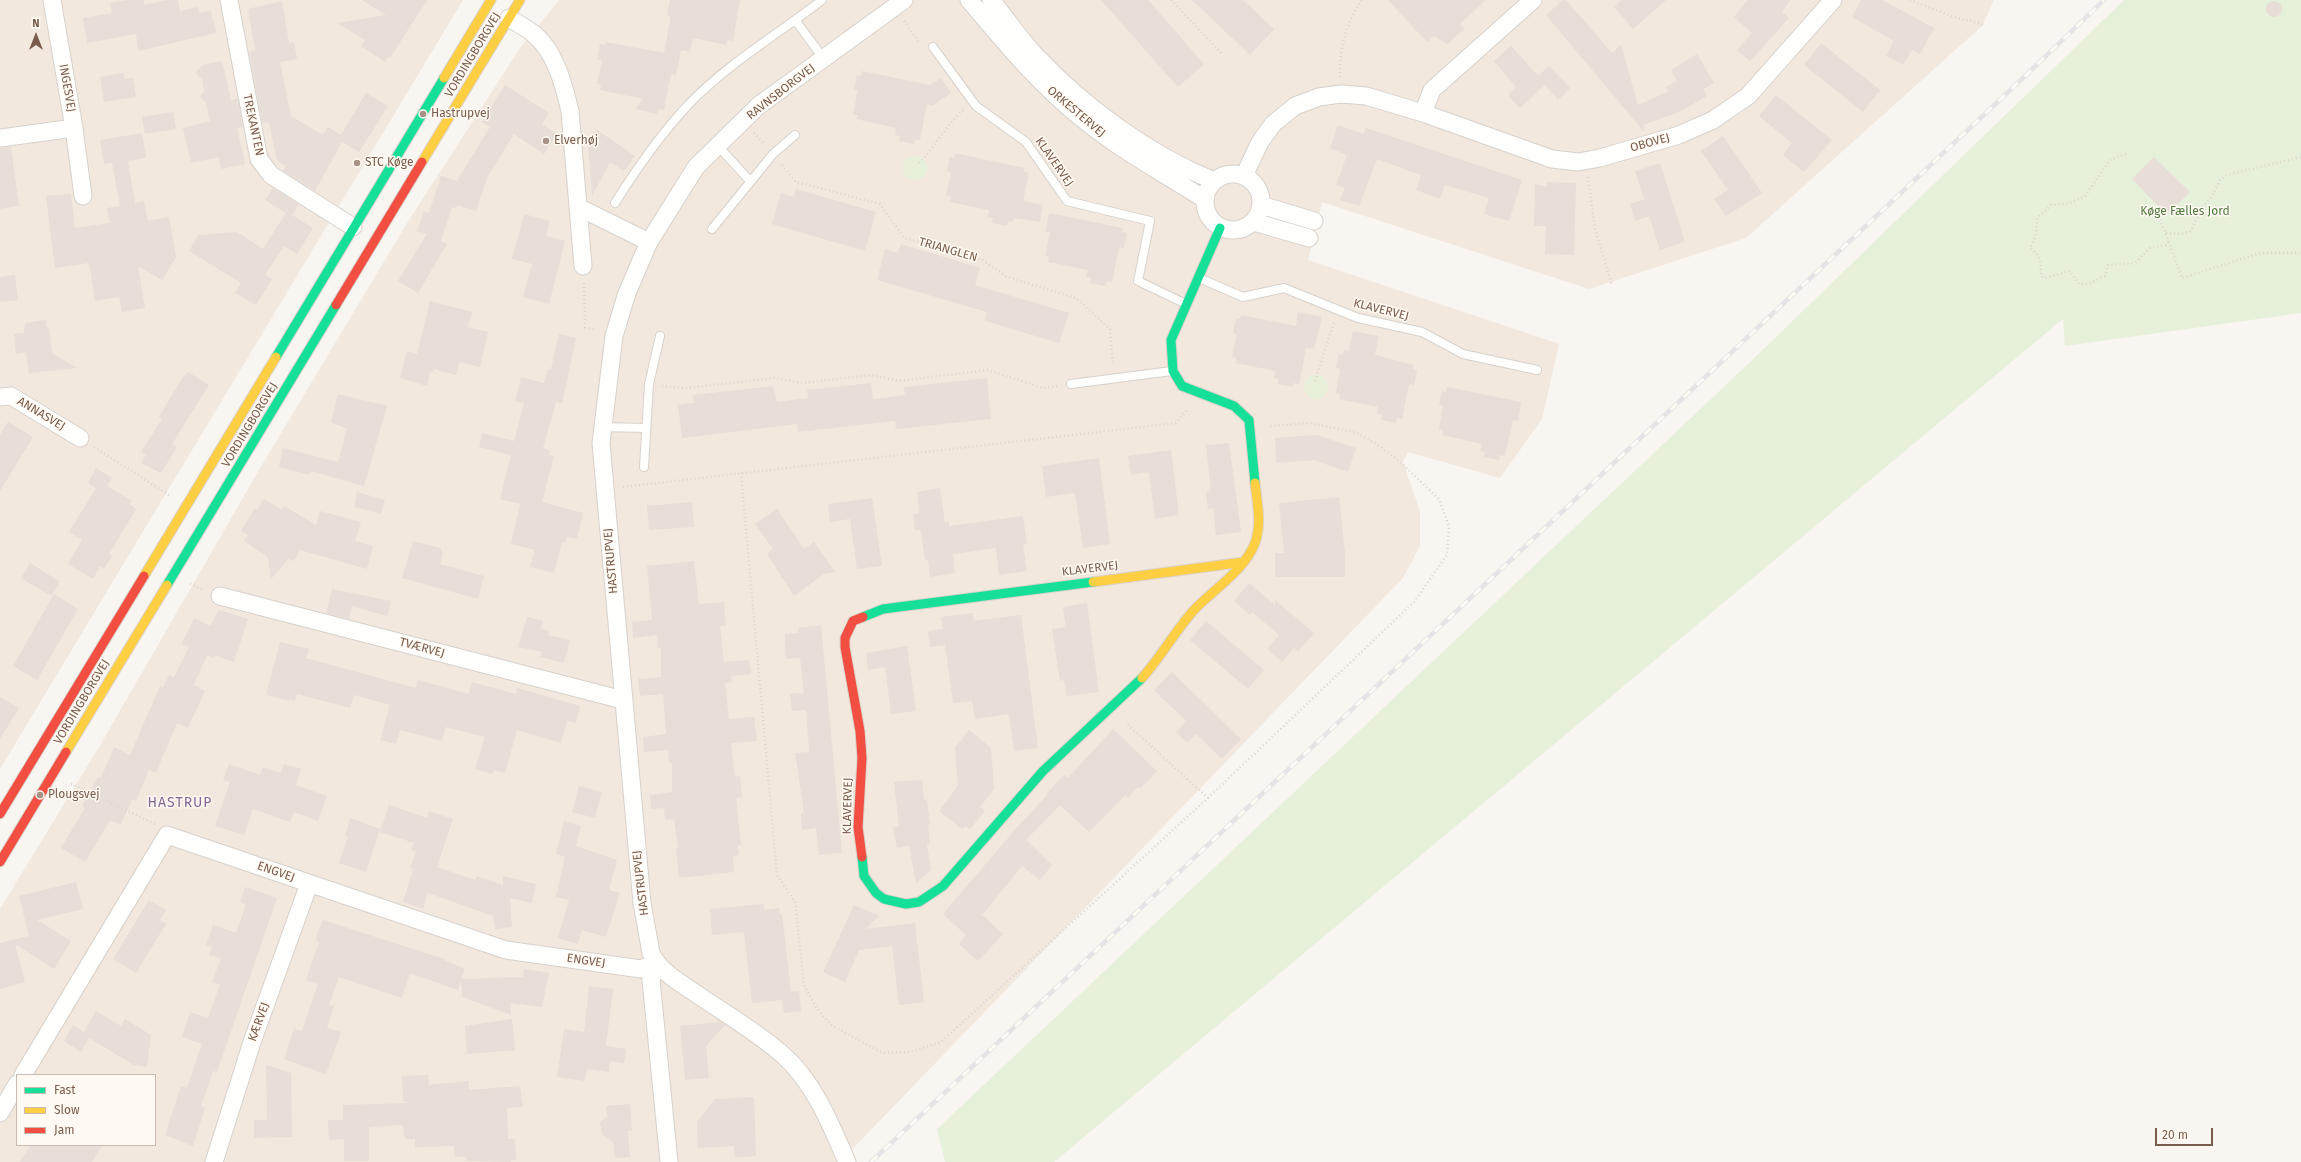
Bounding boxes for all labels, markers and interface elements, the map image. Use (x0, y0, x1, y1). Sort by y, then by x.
street label: VORDINGBORGVEJ (442, 10, 504, 100)
north arrow (16, 16, 56, 56)
text: N (32, 17, 40, 30)
street label: RAVNSBORGVEJ (744, 61, 818, 123)
street label: INGESVEJ (56, 63, 78, 113)
street label: ORKESTERVEJ (1044, 83, 1108, 141)
street label: TREKANTEN (239, 93, 267, 157)
place label: Hastrupvej (431, 107, 490, 121)
marker: Hastrupvej (418, 109, 428, 119)
street label: OBOVEJ (1629, 130, 1671, 156)
place label: Elverhøj (554, 134, 598, 148)
street label: KLAVERVEJ (1032, 135, 1076, 189)
marker: Elverhøj (541, 136, 551, 146)
place label: STC Køge (365, 156, 413, 170)
marker: STC Køge (352, 158, 362, 168)
park label: Køge Fælles Jord (2140, 205, 2230, 219)
street label: TRIANGLEN (917, 235, 979, 265)
street label: KLAVERVEJ (1352, 296, 1410, 324)
street label: VORDINGBORGVEJ (219, 380, 281, 470)
street label: ANNASVEJ (15, 394, 67, 434)
street label: HASTRUPVEJ (601, 527, 621, 595)
street label: KLAVERVEJ (1061, 558, 1119, 580)
street label: TVÆRVEJ (398, 635, 446, 661)
street label: VORDINGBORGVEJ (51, 657, 113, 747)
street label: KLAVERVEJ (840, 778, 856, 834)
place label: Plougsvej (48, 788, 100, 802)
marker: Plougsvej (35, 790, 45, 800)
district label: HASTRUP (148, 795, 212, 811)
street label: HASTRUPVEJ (630, 849, 652, 917)
street label: ENGVEJ (255, 859, 297, 885)
street label: ENGVEJ (566, 951, 606, 971)
street label: KÆRVEJ (245, 1000, 273, 1044)
legend (16, 1074, 156, 1146)
text: Fast (54, 1083, 76, 1097)
text: Slow (54, 1103, 80, 1117)
scale bar (2157, 1120, 2215, 1146)
text: Jam (54, 1123, 74, 1137)
text: 20 m (2162, 1128, 2188, 1142)

